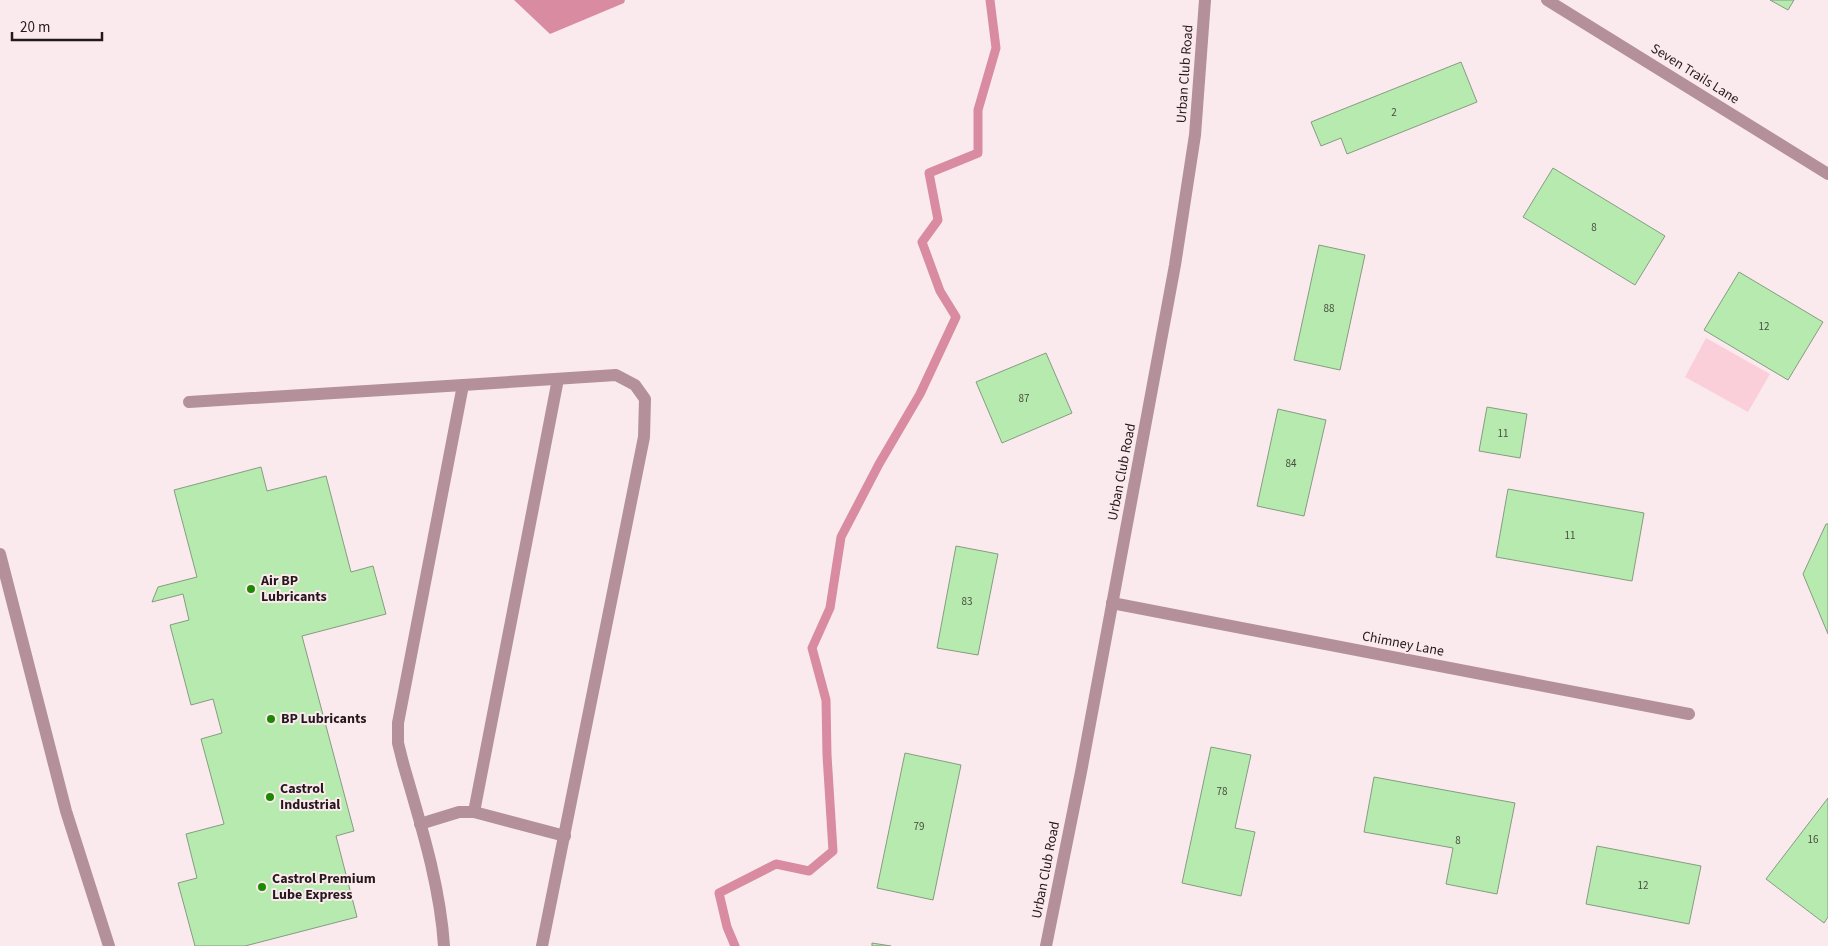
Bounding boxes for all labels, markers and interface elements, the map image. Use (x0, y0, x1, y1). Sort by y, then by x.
scale bar (12, 10, 102, 42)
text: 20 m (20, 17, 50, 38)
street label: Urban Club Road (1172, 24, 1198, 124)
street label: Seven Trails Lane (1647, 39, 1743, 109)
house number: 2 (1391, 105, 1397, 120)
house number: 8 (1591, 220, 1597, 235)
house number: 88 (1324, 301, 1335, 316)
house number: 12 (1759, 319, 1769, 334)
house number: 87 (1019, 391, 1029, 406)
street label: Urban Club Road (1103, 422, 1141, 522)
house number: 11 (1498, 426, 1508, 441)
house number: 84 (1286, 456, 1297, 471)
house number: 11 (1565, 528, 1575, 543)
place label: Air BP Lubricants (260, 571, 327, 607)
marker: Air BP Lubricants (245, 583, 257, 595)
house number: 83 (962, 594, 972, 609)
street label: Chimney Lane (1360, 626, 1446, 662)
place label: BP Lubricants (281, 709, 366, 729)
marker: BP Lubricants (265, 713, 277, 725)
place label: Castrol Industrial (280, 779, 340, 815)
house number: 78 (1217, 784, 1228, 799)
marker: Castrol Industrial (264, 791, 276, 803)
house number: 79 (914, 819, 924, 834)
street label: Urban Club Road (1027, 820, 1065, 920)
house number: 16 (1808, 832, 1819, 847)
house number: 8 (1455, 833, 1461, 848)
place label: Castrol Premium Lube Express (272, 869, 376, 905)
house number: 12 (1638, 878, 1648, 893)
marker: Castrol Premium Lube Express (256, 881, 268, 893)

